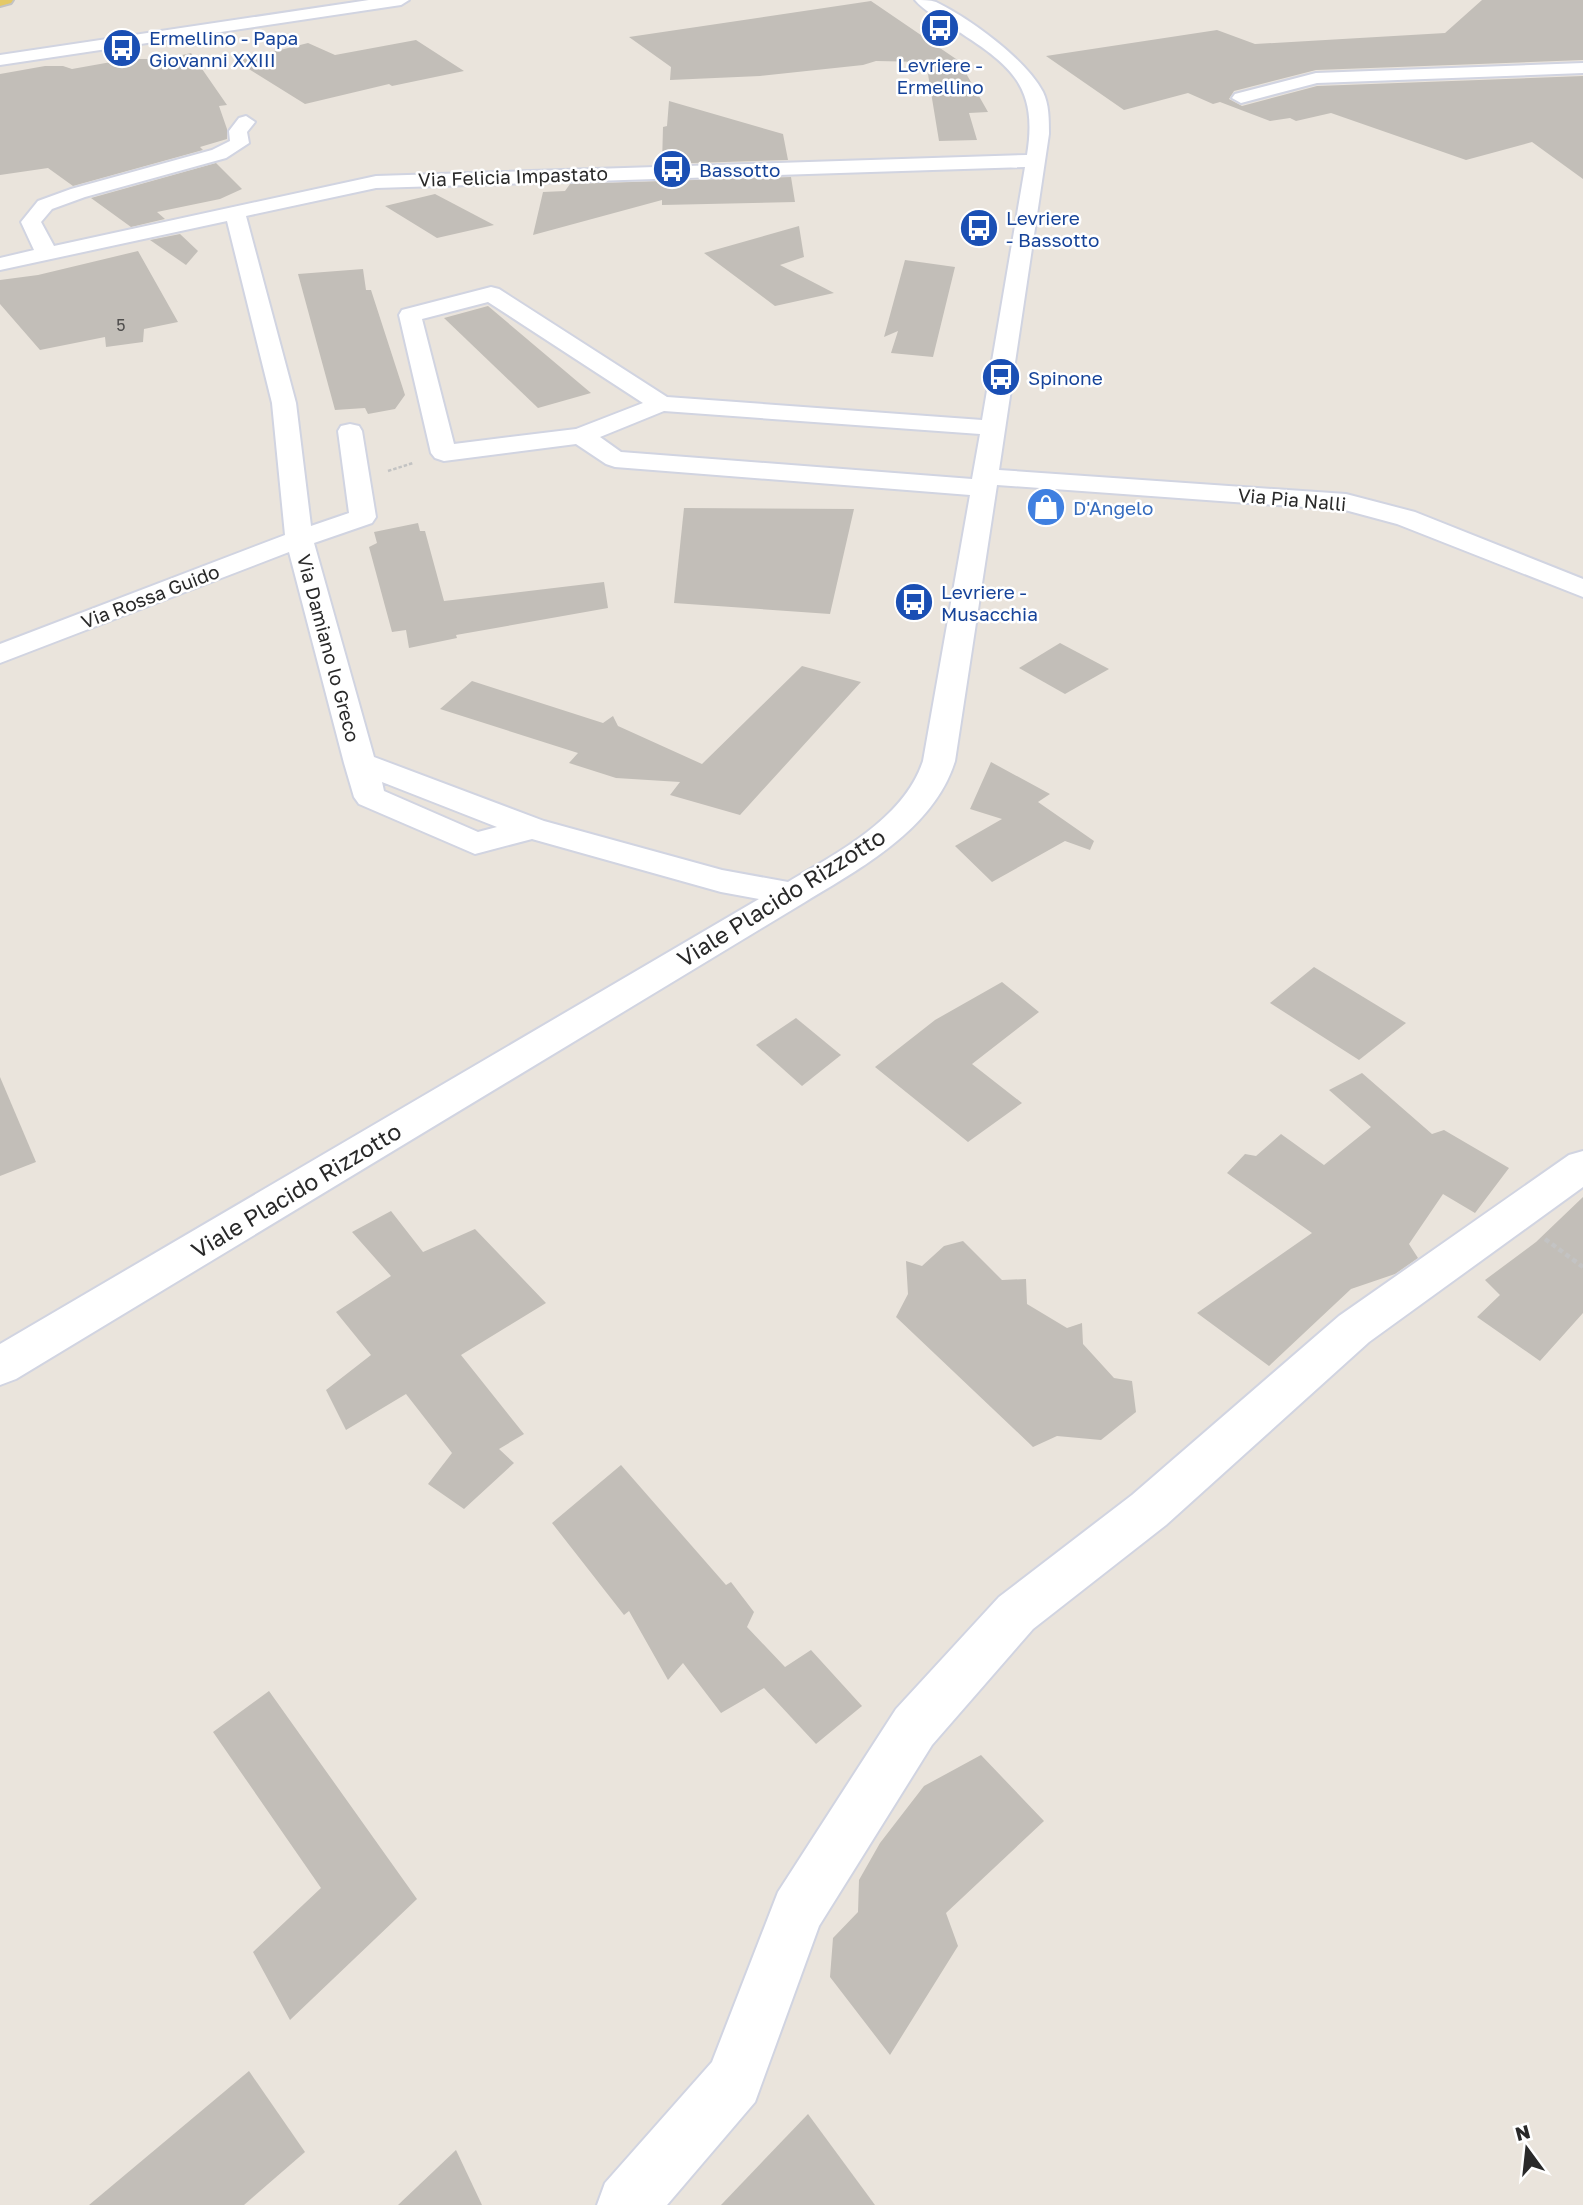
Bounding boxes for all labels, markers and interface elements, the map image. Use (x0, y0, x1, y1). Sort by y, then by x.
bus stop icon: Levriere - Ermellino (919, 7, 961, 49)
place label: Ermellino - Papa Giovanni XXIII (149, 26, 298, 71)
bus stop icon: Ermellino - Papa Giovanni XXIII (101, 27, 143, 69)
place label: Levriere - Ermellino (896, 53, 984, 98)
bus stop icon: Bassotto (651, 148, 693, 190)
place label: Bassotto (699, 158, 780, 181)
street label: Via Felicia Impastato (418, 161, 608, 191)
place label: Levriere - Bassotto (1006, 206, 1099, 251)
bus stop icon: Levriere - Bassotto (958, 207, 1000, 249)
house number: 5 (116, 315, 126, 335)
bus stop icon: Spinone (980, 356, 1022, 398)
place label: Spinone (1028, 366, 1103, 389)
street label: Via Pia Nalli (1237, 483, 1347, 515)
shop icon: D'Angelo (1025, 486, 1067, 528)
place label: D'Angelo (1073, 496, 1153, 519)
street label: Via Damiano lo Greco (293, 552, 365, 744)
street label: Via Rossa Guido (78, 559, 222, 633)
place label: Levriere - Musacchia (941, 580, 1038, 625)
bus stop icon: Levriere - Musacchia (893, 581, 935, 623)
street label: Viale Placido Rizzotto (672, 822, 890, 972)
street label: Viale Placido Rizzotto (186, 1116, 406, 1264)
north arrow (1492, 2114, 1562, 2184)
text: N (1513, 2119, 1532, 2145)

